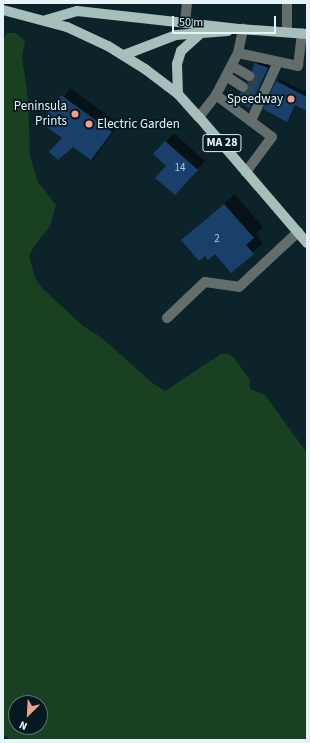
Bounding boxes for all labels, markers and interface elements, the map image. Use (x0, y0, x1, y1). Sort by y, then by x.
scale bar (174, 8, 278, 34)
text: 50 m (179, 14, 203, 31)
place label: Speedway (227, 91, 283, 107)
marker: Speedway (286, 94, 296, 104)
place label: Peninsula Prints (14, 99, 67, 130)
marker: Peninsula Prints (70, 109, 80, 119)
place label: Electric Garden (97, 116, 180, 132)
marker: Electric Garden (84, 119, 94, 129)
road number: MA 28 (202, 133, 242, 153)
house number: 14 (175, 161, 185, 175)
house number: 2 (214, 232, 220, 246)
north arrow (8, 695, 48, 735)
text: N (17, 717, 30, 734)

